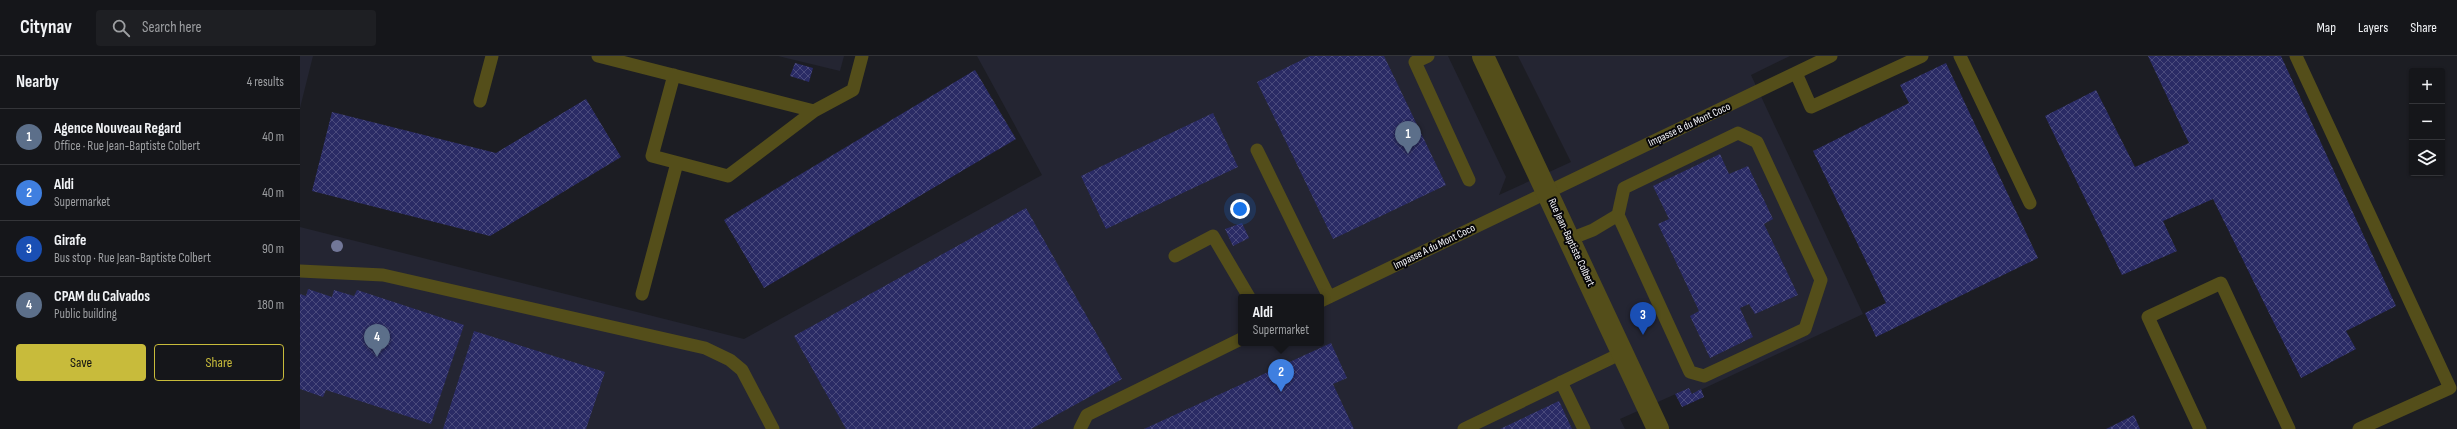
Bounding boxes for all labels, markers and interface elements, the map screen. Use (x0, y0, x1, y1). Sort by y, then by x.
search box (96, 10, 376, 46)
text: Citynav (20, 16, 72, 39)
icon: search (110, 17, 132, 39)
text: Search here (142, 18, 202, 37)
text: Map (2316, 19, 2336, 36)
text: Layers (2358, 19, 2388, 36)
text: Share (2410, 19, 2437, 36)
map controls (2409, 68, 2445, 176)
button: + (2409, 68, 2445, 104)
text: Nearby (16, 72, 59, 92)
text: 4 results (247, 74, 284, 90)
street label: Impasse B du Mont Coco (1646, 100, 1733, 149)
button: − (2409, 104, 2445, 140)
text: Agence Nouveau Regard (54, 119, 181, 138)
pin: 1 (1395, 121, 1421, 154)
text: 1 (26, 129, 32, 145)
text: 40 m (262, 129, 284, 145)
text: Office · Rue Jean-Baptiste Colbert (54, 138, 200, 154)
button: layers (2409, 140, 2445, 176)
text: Aldi (54, 175, 74, 194)
text: 2 (26, 185, 32, 201)
text: 40 m (262, 185, 284, 201)
text: Supermarket (54, 194, 110, 210)
street label: Rue Jean-Baptiste Colbert (1545, 196, 1598, 289)
your location (1230, 199, 1250, 219)
street label: Impasse A du Mont Coco (1391, 221, 1477, 272)
text: Girafe (54, 231, 86, 250)
text: 3 (26, 241, 32, 257)
text: 90 m (262, 241, 284, 257)
text: Bus stop · Rue Jean-Baptiste Colbert (54, 250, 211, 266)
text: CPAM du Calvados (54, 287, 150, 306)
popup (1238, 294, 1324, 346)
text: 4 (26, 297, 32, 313)
text: 180 m (258, 297, 284, 313)
pin: 3 (1630, 302, 1656, 335)
text: Aldi (1253, 303, 1273, 322)
text: Public building (54, 306, 117, 322)
text: Supermarket (1253, 322, 1309, 338)
pin: 4 (364, 324, 390, 357)
button: Save (16, 344, 146, 381)
button: Share (154, 344, 284, 381)
pin: 2 (1268, 359, 1294, 392)

